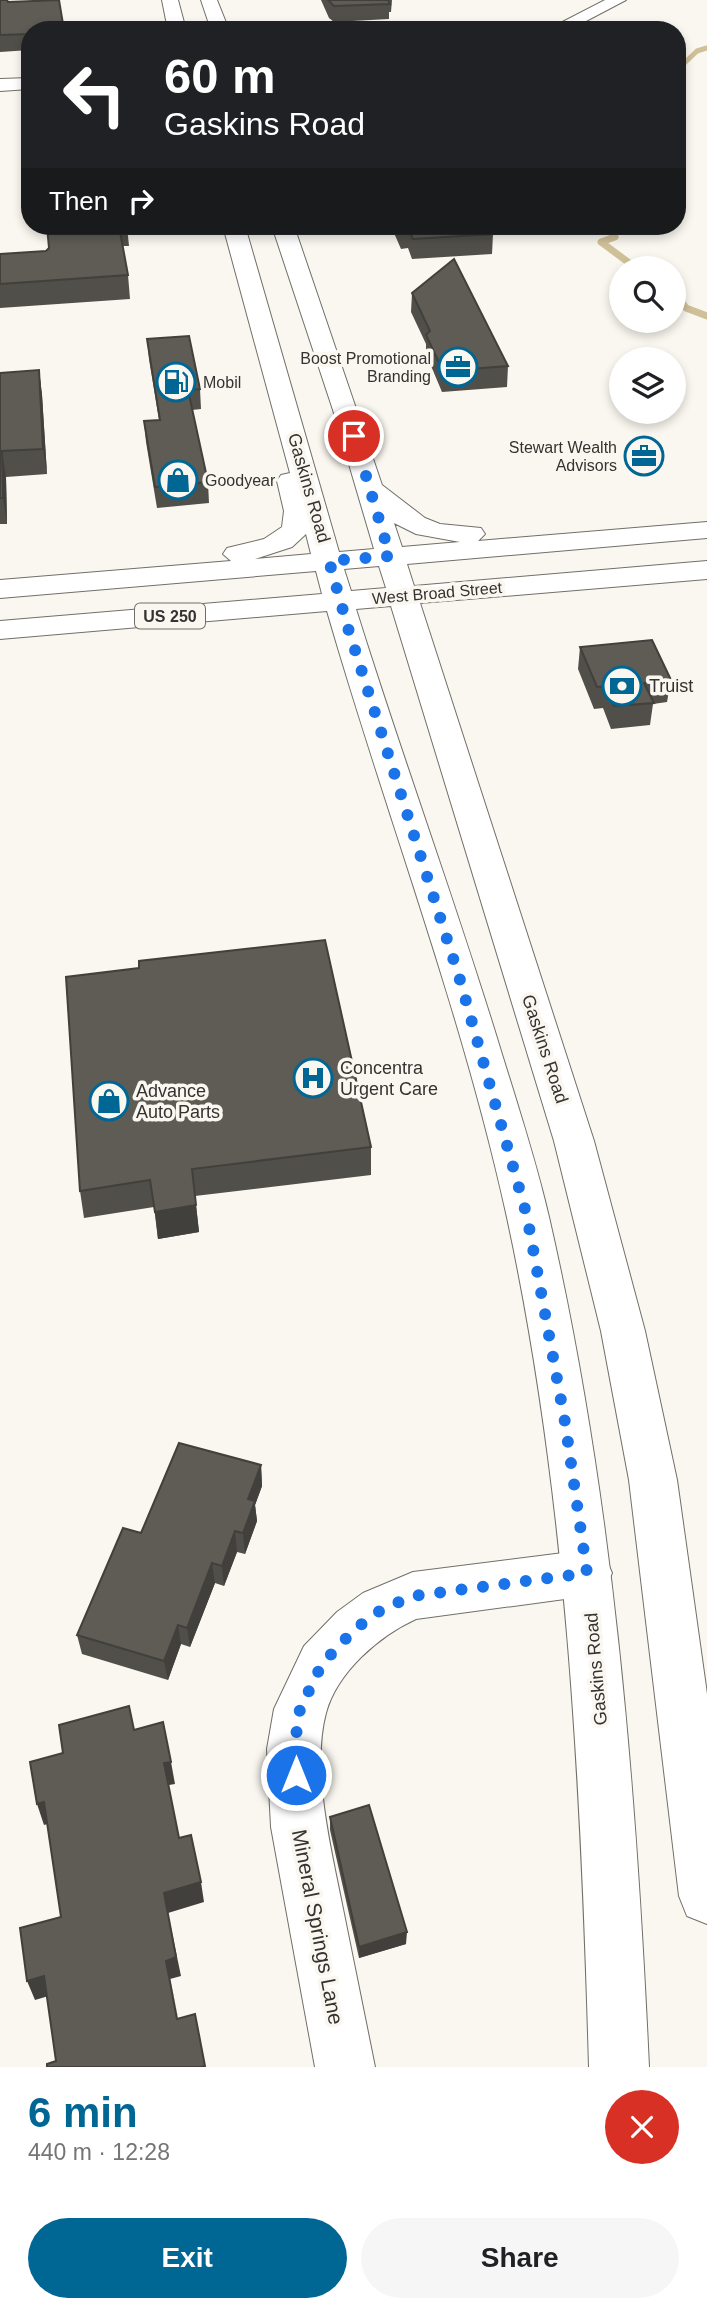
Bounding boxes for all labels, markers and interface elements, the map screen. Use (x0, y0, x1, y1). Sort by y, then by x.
icon: left (49, 49, 140, 140)
text: 60 m (164, 49, 276, 103)
text: Gaskins Road (164, 106, 365, 142)
icon: right (122, 182, 160, 220)
text: Then (49, 186, 108, 216)
map controls (609, 256, 686, 424)
button: search (609, 256, 686, 333)
office icon: Boost Promotional Branding (437, 346, 479, 388)
button: layers (609, 347, 686, 424)
place label: Boost Promotional Branding (300, 350, 431, 385)
fuel station icon: Mobil (155, 361, 197, 403)
place label: Mobil (203, 374, 241, 391)
pin (324, 406, 384, 466)
icon: arrive (335, 417, 373, 455)
street label: Gaskins Road (284, 431, 334, 545)
office icon: Stewart Wealth Advisors (623, 435, 665, 477)
place label: Stewart Wealth Advisors (509, 439, 617, 474)
shop icon: Goodyear (157, 459, 199, 501)
place label: Goodyear (205, 472, 276, 489)
street label: West Broad Street (371, 579, 503, 607)
road number: US 250 (135, 604, 205, 628)
bank icon: Truist (601, 665, 643, 707)
place label: Truist (649, 676, 693, 696)
street label: Gaskins Road (518, 992, 572, 1106)
hospital icon: Concentra Urgent Care (292, 1057, 334, 1099)
place label: Concentra Urgent Care (340, 1058, 438, 1099)
shop icon: Advance Auto Parts (88, 1080, 130, 1122)
place label: Advance Auto Parts (136, 1081, 220, 1122)
street label: Gaskins Road (581, 1612, 611, 1726)
position arrow (259, 1738, 333, 1812)
street label: Mineral Springs Lane (288, 1827, 348, 2027)
text: 6 min (28, 2089, 138, 2136)
button: close (605, 2090, 679, 2164)
text: 440 m · 12:28 (28, 2139, 170, 2165)
button: Exit (28, 2218, 347, 2298)
button: Share (361, 2218, 679, 2298)

